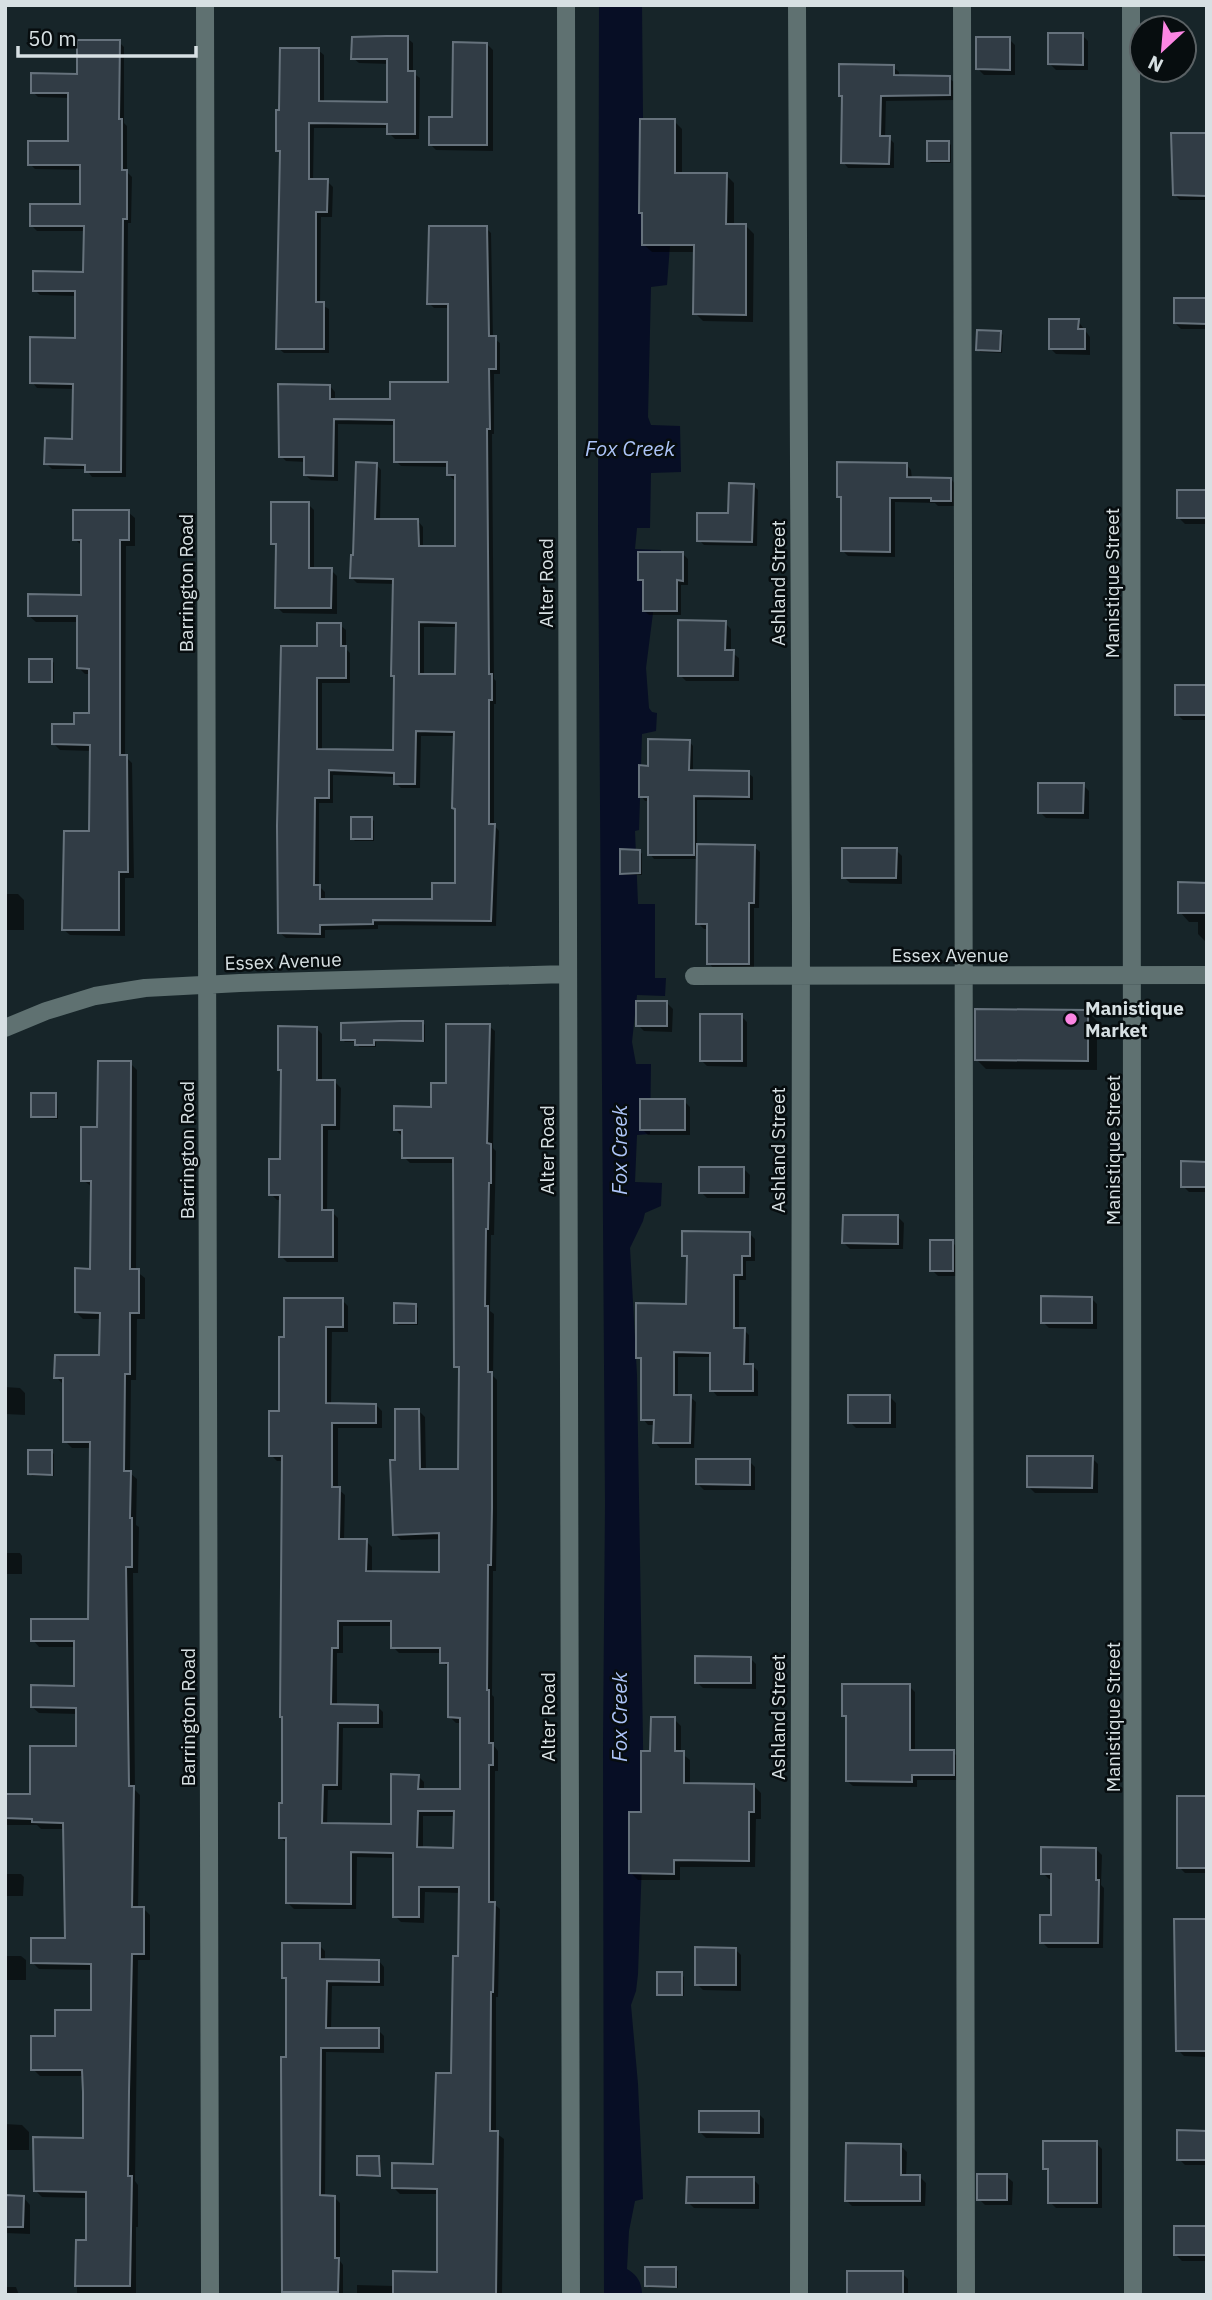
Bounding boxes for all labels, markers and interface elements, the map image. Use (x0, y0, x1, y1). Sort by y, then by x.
scale bar (18, 14, 196, 58)
north arrow (1128, 14, 1198, 84)
text: 50 m (28, 24, 77, 52)
text: N (1144, 50, 1167, 78)
water label: Fox Creek (585, 434, 676, 462)
street label: Manistique Street (1100, 508, 1124, 658)
street label: Barrington Road (174, 514, 198, 652)
street label: Ashland Street (766, 520, 790, 646)
street label: Alter Road (534, 538, 558, 628)
street label: Essex Avenue (891, 943, 1009, 967)
street label: Essex Avenue (224, 947, 342, 975)
place label: Manistique Market (1085, 996, 1184, 1042)
marker: Manistique Market (1063, 1011, 1079, 1027)
street label: Manistique Street (1101, 1075, 1125, 1225)
street label: Barrington Road (175, 1081, 199, 1219)
street label: Ashland Street (766, 1087, 790, 1213)
water label: Fox Creek (605, 1104, 633, 1195)
street label: Alter Road (535, 1105, 559, 1195)
street label: Manistique Street (1101, 1642, 1125, 1792)
street label: Barrington Road (176, 1648, 200, 1786)
street label: Ashland Street (766, 1654, 790, 1780)
water label: Fox Creek (605, 1671, 633, 1762)
street label: Alter Road (536, 1672, 560, 1762)

